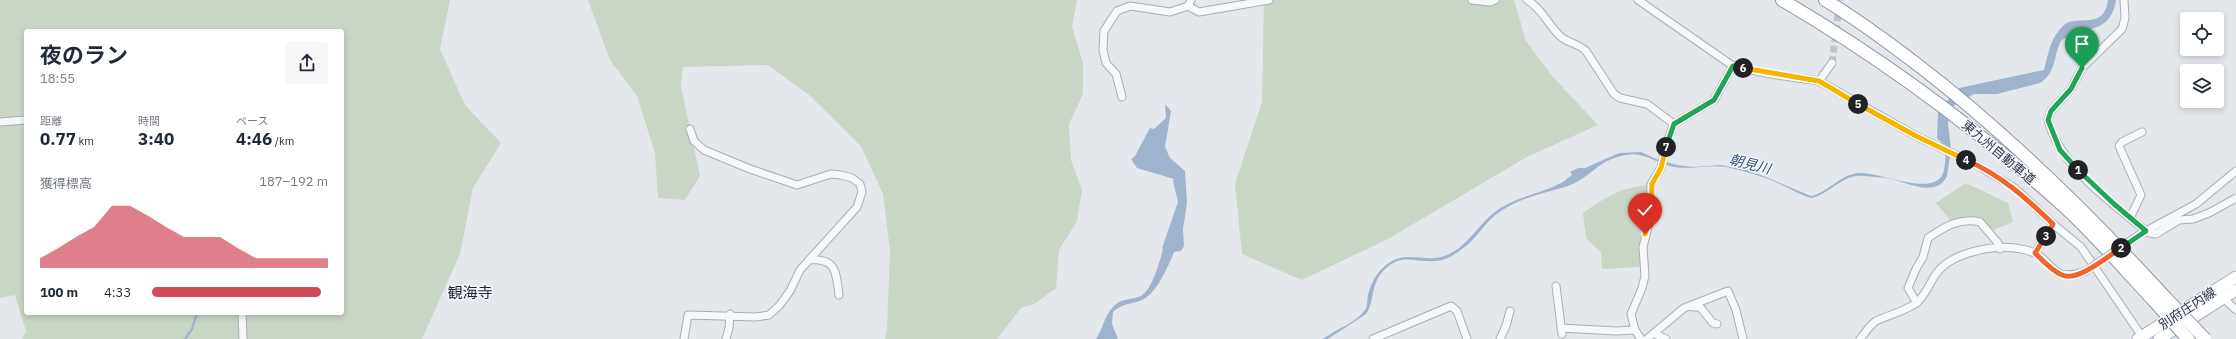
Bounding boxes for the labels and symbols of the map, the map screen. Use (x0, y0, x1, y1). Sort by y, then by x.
pin (2065, 27, 2099, 68)
pin: 6 (1733, 58, 1753, 78)
pin: 5 (1848, 94, 1868, 114)
street label: 東九州自動車道 (1958, 117, 2039, 188)
pin: 7 (1656, 137, 1676, 157)
water label: 朝見川 (1727, 150, 1774, 178)
pin: 4 (1956, 150, 1976, 170)
pin: 1 (2068, 160, 2088, 180)
pin (1628, 193, 1662, 234)
pin: 3 (2036, 226, 2056, 246)
pin: 2 (2111, 238, 2131, 258)
district label: 観海寺 (447, 283, 493, 302)
street label: 別府庄内線 (2155, 284, 2219, 333)

